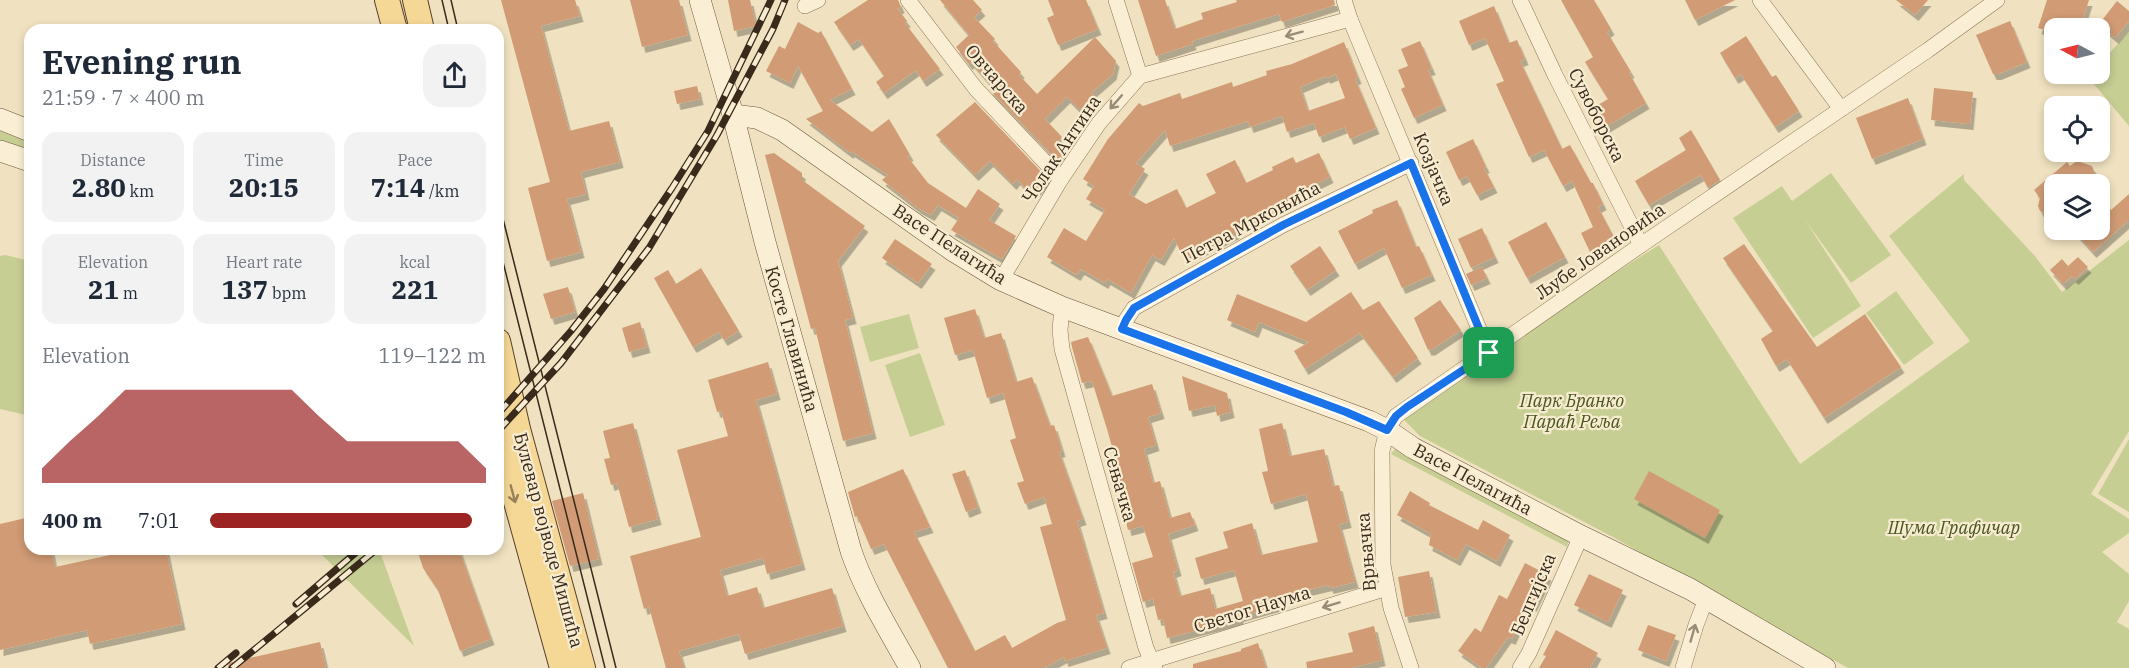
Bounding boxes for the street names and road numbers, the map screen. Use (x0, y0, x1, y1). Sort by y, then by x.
street label: Овчарска (961, 40, 1034, 119)
street label: Сувоборска (1563, 64, 1631, 166)
street label: Чолак Антина (1016, 90, 1106, 207)
street label: Козјачка (1408, 129, 1460, 209)
street label: Петра Мркоњића (1178, 176, 1325, 268)
street label: Љубе Јовановића (1531, 198, 1670, 304)
street label: Васе Пелагића (889, 199, 1011, 289)
street label: Косте Главинића (760, 263, 824, 415)
street label: Булевар војводе Мишића (509, 430, 589, 650)
street label: Васе Пелагића (1410, 438, 1536, 520)
street label: Сењачка (1098, 444, 1142, 524)
street label: Врњачка (1351, 511, 1381, 592)
street label: Белгијска (1505, 549, 1561, 639)
street label: Светог Наума (1191, 580, 1313, 638)

